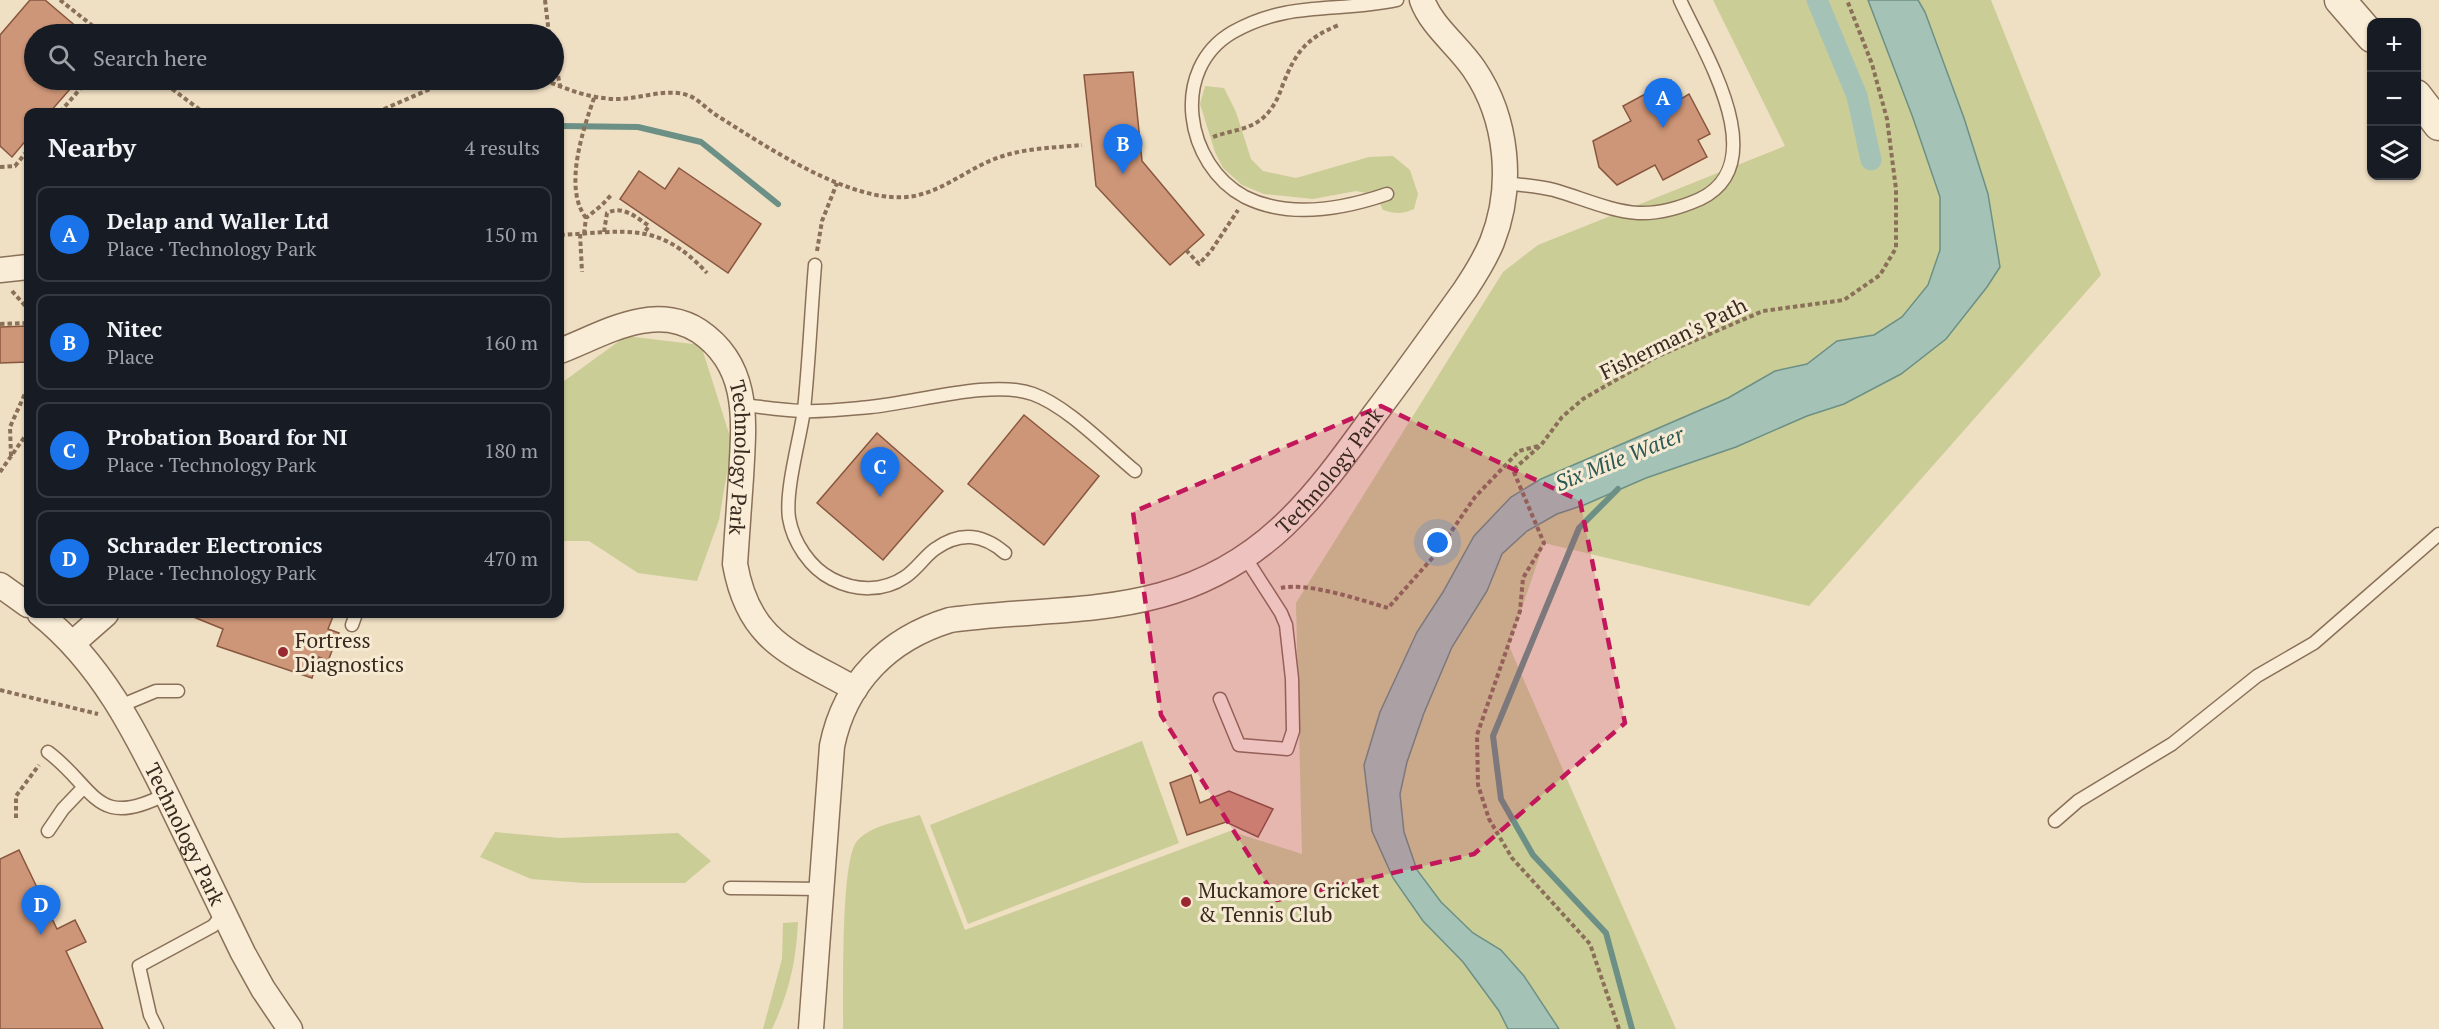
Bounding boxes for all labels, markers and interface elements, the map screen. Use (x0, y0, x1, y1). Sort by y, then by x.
map controls (2367, 18, 2421, 180)
button: + (2367, 18, 2421, 72)
search box (24, 24, 564, 90)
icon: search (45, 41, 78, 74)
text: Search here (93, 43, 207, 72)
button: − (2367, 72, 2421, 126)
pin: A (1644, 78, 1682, 128)
pin: B (1104, 124, 1142, 174)
button: layers (2367, 126, 2421, 180)
text: Nearby (48, 130, 136, 164)
text: 4 results (465, 134, 540, 161)
text: Delap and Waller Ltd (107, 206, 329, 235)
text: A (62, 221, 77, 248)
text: 150 m (484, 221, 538, 248)
text: Place · Technology Park (107, 235, 316, 262)
street label: Fisherman's Path (1595, 290, 1751, 386)
text: Nitec (107, 314, 162, 343)
text: B (63, 329, 76, 356)
text: 160 m (484, 329, 538, 356)
text: Place (107, 343, 154, 370)
street label: Technology Park (723, 377, 757, 536)
street label: Technology Park (1269, 402, 1389, 540)
water label: Six Mile Water (1550, 418, 1689, 497)
text: Probation Board for NI (107, 422, 347, 451)
text: C (63, 437, 76, 464)
text: 180 m (484, 437, 538, 464)
pin: C (860, 448, 900, 497)
text: Place · Technology Park (107, 451, 316, 478)
your location (1423, 528, 1452, 557)
text: Schrader Electronics (107, 530, 322, 559)
text: D (62, 545, 77, 572)
text: 470 m (484, 545, 538, 572)
text: Place · Technology Park (107, 559, 316, 586)
place label: Fortress Diagnostics (295, 626, 404, 678)
marker: Fortress Diagnostics (276, 645, 290, 659)
street label: Technology Park (139, 758, 232, 910)
place label: Muckamore Cricket & Tennis Club (1198, 876, 1380, 928)
pin: D (22, 886, 60, 935)
marker: Muckamore Cricket & Tennis Club (1179, 895, 1193, 909)

